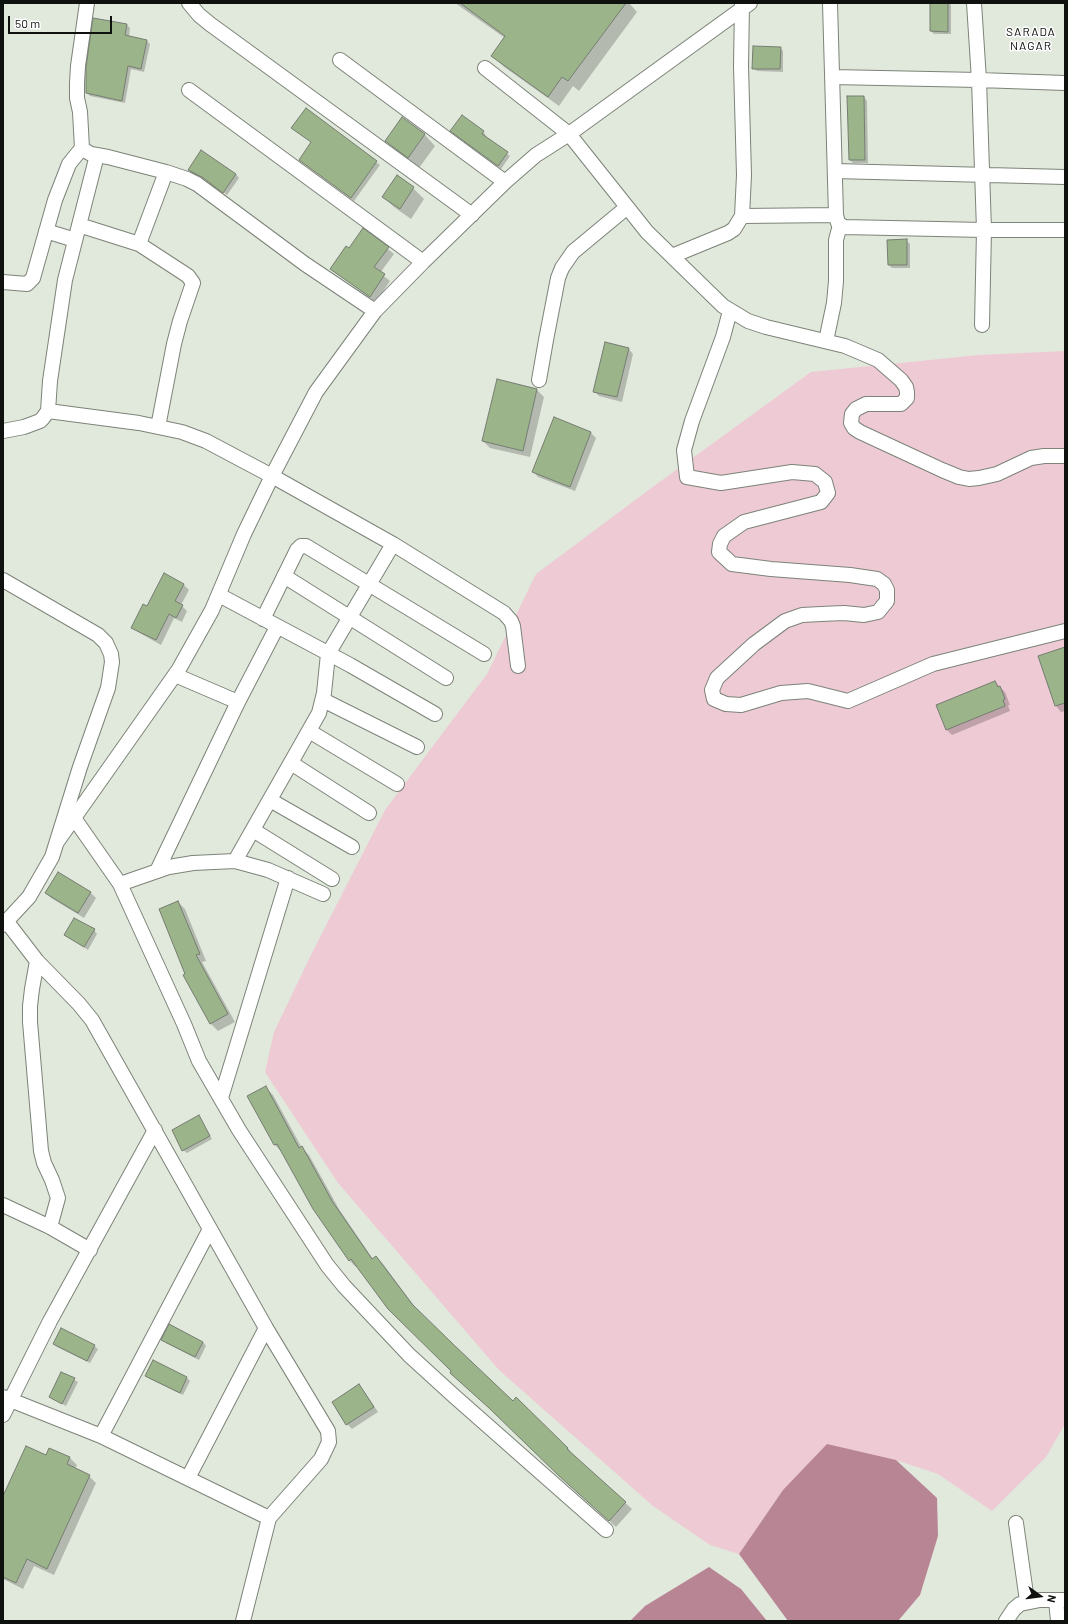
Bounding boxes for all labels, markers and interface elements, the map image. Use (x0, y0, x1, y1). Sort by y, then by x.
scale bar (10, 8, 114, 34)
text: 50 m (15, 16, 40, 30)
district label: SARADA NAGAR (1006, 25, 1056, 53)
north arrow (1020, 1576, 1060, 1616)
text: N (1045, 1594, 1059, 1604)

